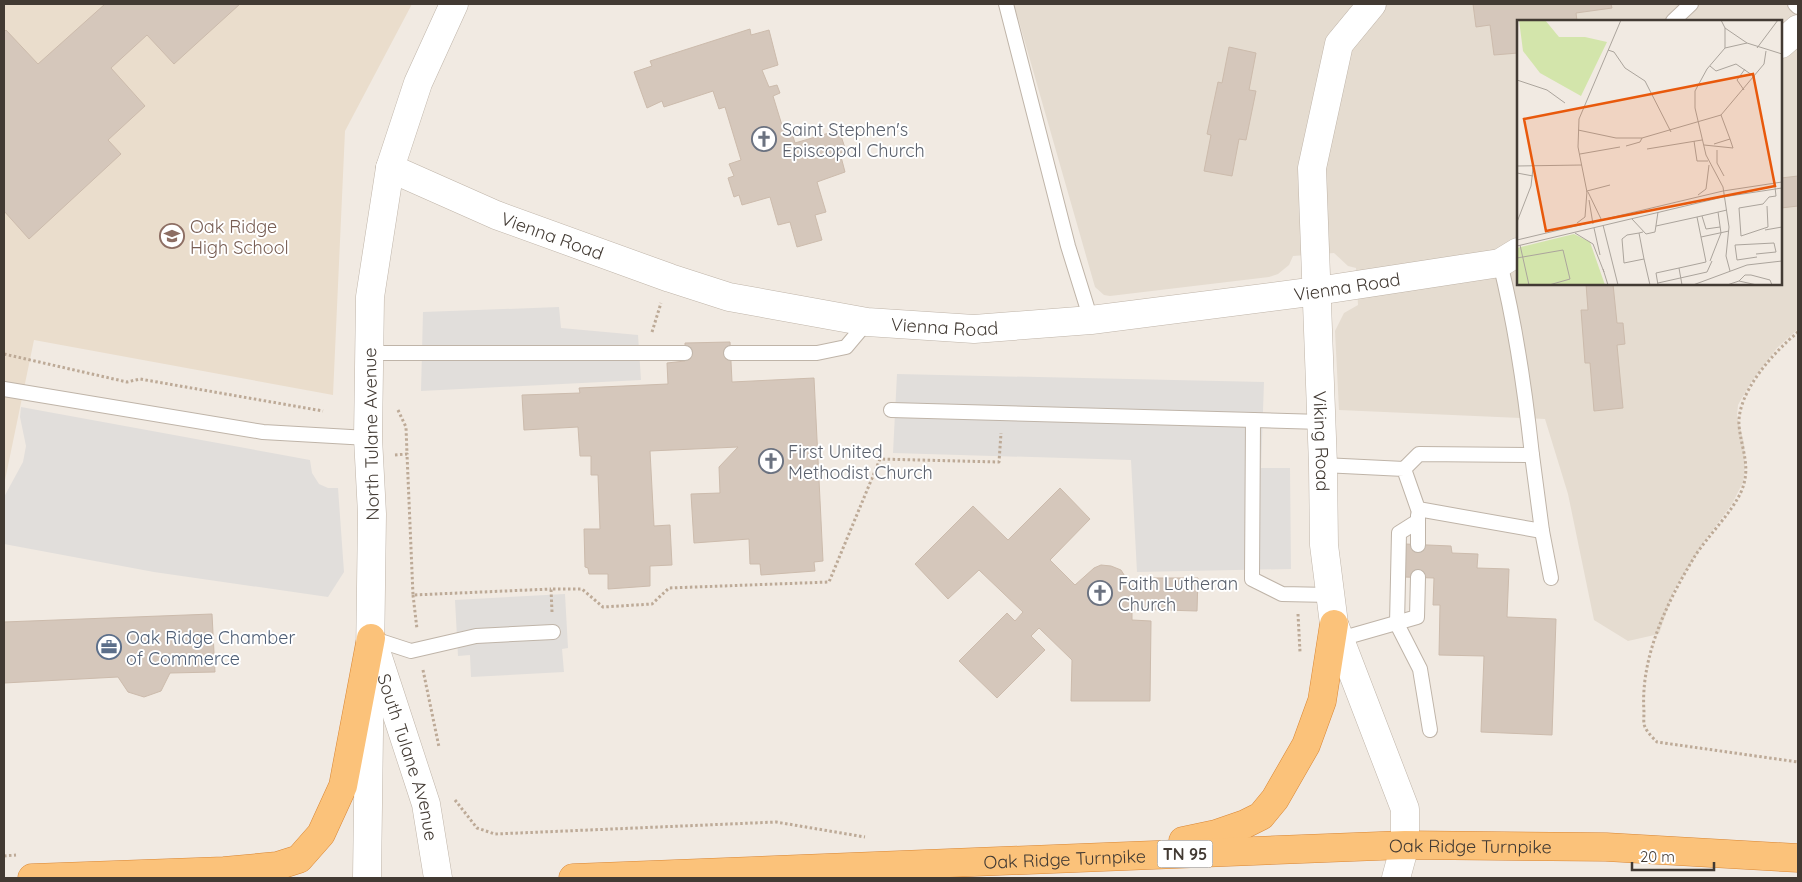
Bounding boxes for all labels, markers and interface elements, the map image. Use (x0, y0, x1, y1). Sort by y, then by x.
inset map (1517, 20, 1782, 285)
place label: Saint Stephen's Episcopal Church (782, 118, 925, 162)
church icon: Saint Stephen's Episcopal Church (751, 126, 777, 152)
street label: Vienna Road (498, 206, 607, 265)
place label: Oak Ridge High School (190, 215, 289, 259)
school or university icon: Oak Ridge High School (159, 223, 185, 249)
street label: Vienna Road (1292, 267, 1402, 305)
street label: Vienna Road (890, 312, 999, 341)
street label: North Tulane Avenue (358, 347, 384, 521)
street label: Viking Road (1309, 390, 1335, 491)
place label: First United Methodist Church (788, 440, 933, 484)
church icon: First United Methodist Church (758, 448, 784, 474)
place label: Faith Lutheran Church (1118, 572, 1238, 616)
church icon: Faith Lutheran Church (1087, 580, 1113, 606)
place label: Oak Ridge Chamber of Commerce (126, 626, 295, 670)
office icon: Oak Ridge Chamber of Commerce (96, 634, 122, 660)
street label: South Tulane Avenue (373, 671, 443, 842)
street label: Oak Ridge Turnpike (1389, 833, 1552, 858)
scale bar (1632, 840, 1714, 872)
road number: TN 95 (1158, 841, 1212, 868)
street label: Oak Ridge Turnpike (983, 844, 1146, 873)
text: 20 m (1640, 847, 1675, 866)

